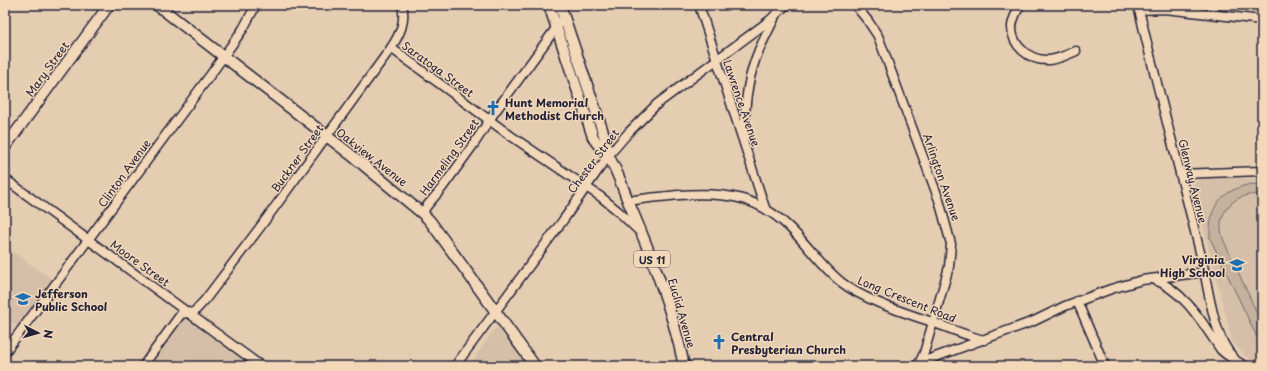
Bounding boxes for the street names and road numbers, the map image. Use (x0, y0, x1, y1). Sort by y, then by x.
street label: Saratoga Street (399, 37, 478, 101)
street label: Mary Street (21, 38, 73, 100)
street label: Lawrence Avenue (719, 57, 765, 149)
street label: Harmeling Street (415, 115, 483, 199)
street label: Buckner Street (267, 120, 328, 195)
street label: Oakview Avenue (333, 124, 411, 190)
street label: Chester Street (563, 125, 623, 197)
street label: Arlington Avenue (919, 131, 965, 223)
street label: Clinton Avenue (93, 135, 155, 211)
street label: Glenway Avenue (1174, 137, 1212, 225)
street label: Moore Street (107, 236, 174, 291)
road number: US 11 (634, 251, 670, 267)
street label: Long Crescent Road (855, 271, 959, 327)
street label: Euclid Avenue (664, 276, 700, 350)

